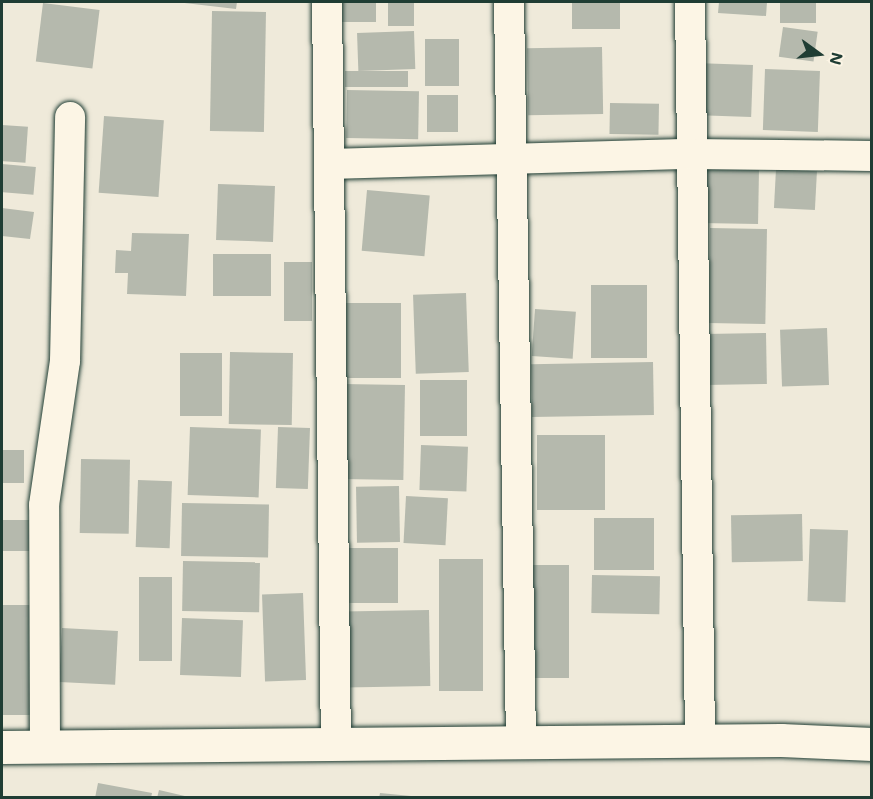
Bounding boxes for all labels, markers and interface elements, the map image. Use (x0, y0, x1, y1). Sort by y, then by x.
north arrow (789, 24, 849, 84)
text: N (825, 50, 849, 67)

